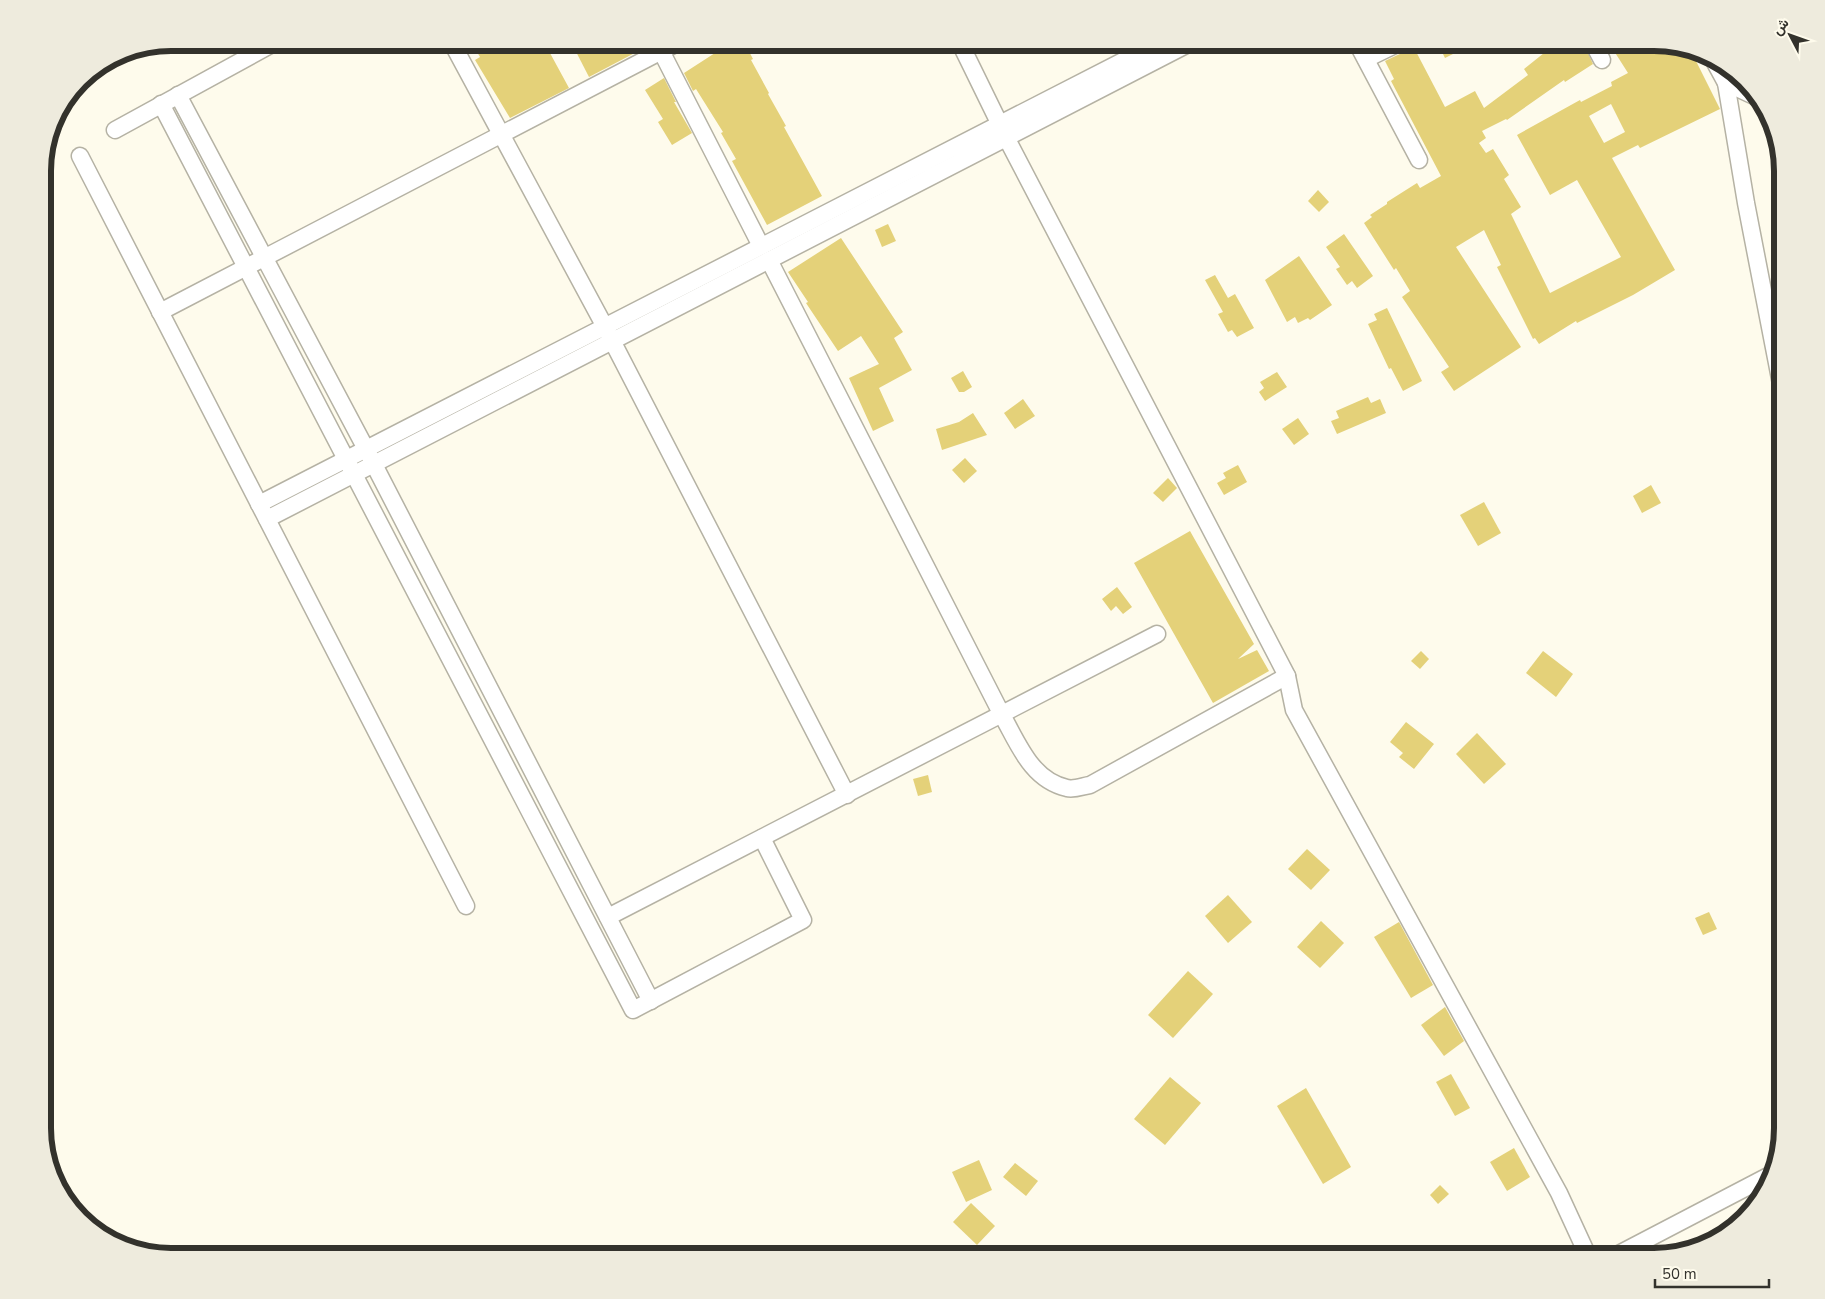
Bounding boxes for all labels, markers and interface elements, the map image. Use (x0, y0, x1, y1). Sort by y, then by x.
north arrow (1765, 10, 1815, 60)
text: ش (1768, 14, 1793, 39)
scale bar (1655, 1256, 1769, 1288)
text: 50 m (1662, 1264, 1697, 1284)

